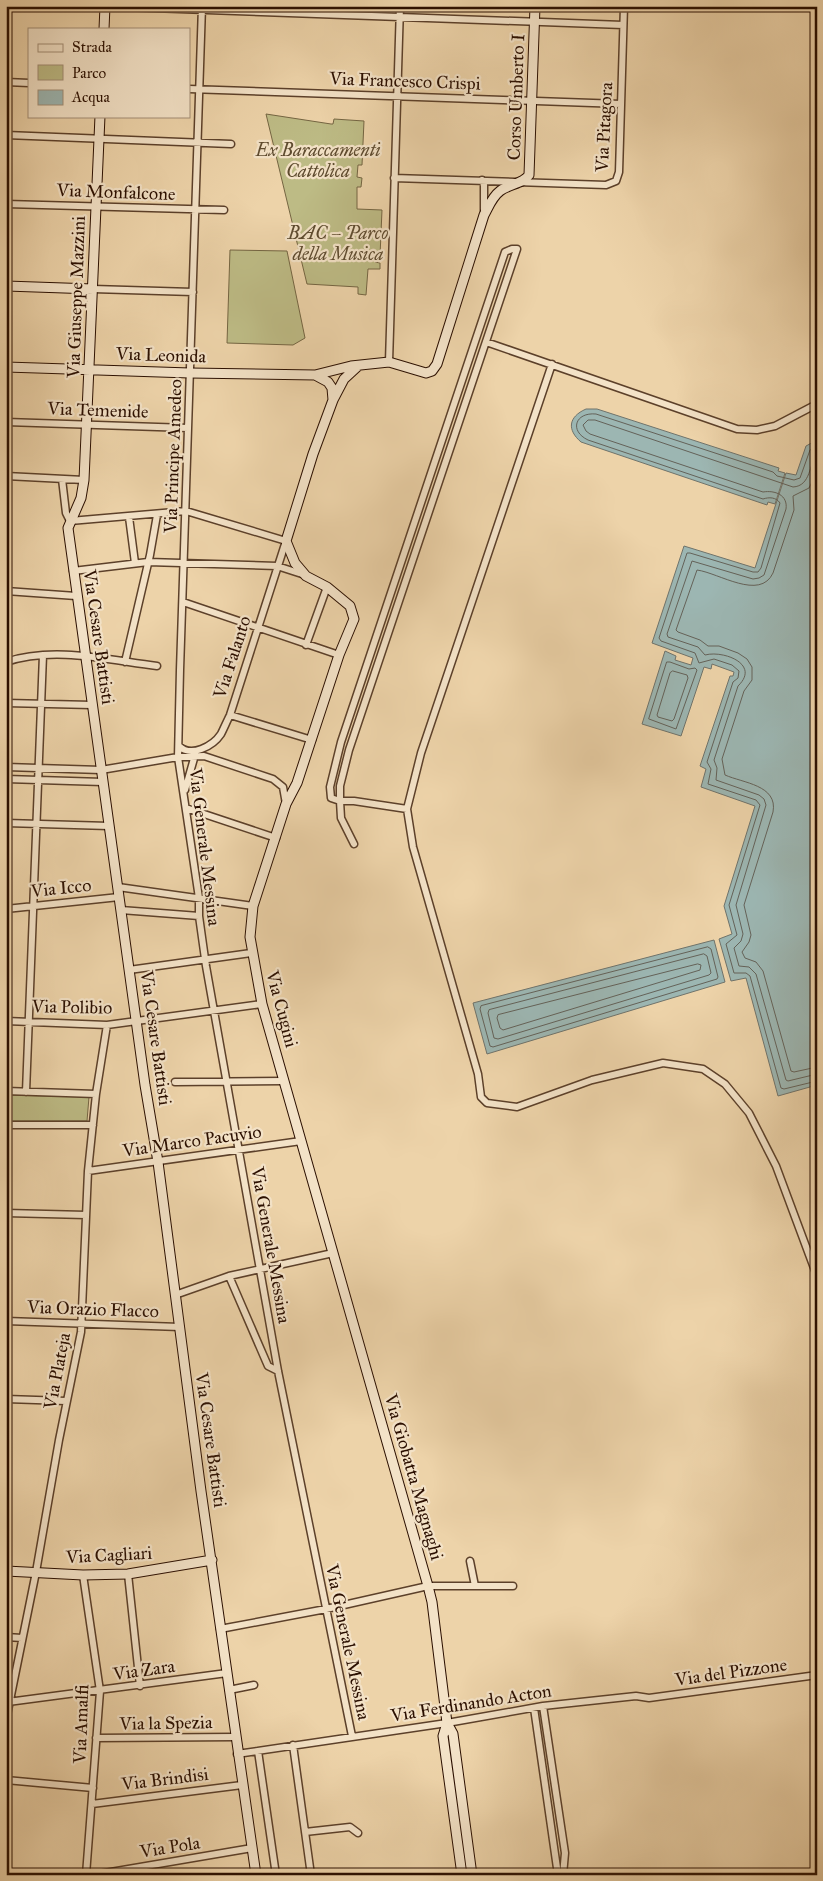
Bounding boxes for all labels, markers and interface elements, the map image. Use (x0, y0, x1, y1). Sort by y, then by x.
legend (28, 28, 190, 118)
street label: Corso Umberto I (503, 33, 529, 161)
text: Strada (72, 38, 112, 56)
text: Parco (72, 64, 107, 82)
street label: Via Francesco Crispi (328, 67, 481, 95)
street label: Via Pitagora (591, 81, 618, 174)
text: Acqua (71, 88, 111, 107)
park label: Ex Baraccamenti Cattolica (255, 139, 381, 182)
street label: Via Monfalcone (55, 179, 176, 205)
street label: Via Giuseppe Mazzini (62, 215, 90, 380)
park label: BAC – Parco della Musica (287, 222, 388, 265)
street label: Via Leonida (115, 342, 207, 368)
street label: Via Principe Amedeo (159, 379, 187, 534)
street label: Via Temenide (46, 397, 149, 423)
street label: Via Cesare Battisti (79, 567, 119, 706)
street label: Via Falanto (208, 613, 256, 702)
street label: Via Generale Messina (184, 766, 226, 927)
street label: Via Icco (29, 874, 92, 902)
street label: Via Cugini (260, 967, 303, 1050)
street label: Via Cesare Battisti (136, 968, 176, 1107)
street label: Via Polibio (31, 995, 112, 1019)
street label: Via Marco Pacuvio (120, 1120, 263, 1162)
street label: Via Generale Messina (246, 1164, 296, 1325)
street label: Via Orazio Flacco (26, 1296, 159, 1322)
street label: Via Plateja (39, 1330, 75, 1412)
street label: Via Cesare Battisti (191, 1370, 231, 1509)
street label: Via Giobatta Magnaghi (378, 1390, 448, 1563)
street label: Via Cagliari (64, 1542, 153, 1569)
street label: Via Generale Messina (321, 1561, 375, 1722)
street label: Via del Pizzone (673, 1653, 788, 1691)
street label: Via Zara (111, 1655, 177, 1685)
street label: Via Ferdinando Acton (388, 1679, 553, 1727)
street label: Via Amalfi (69, 1684, 93, 1765)
street label: Via la Spezia (118, 1711, 213, 1735)
street label: Via Brindisi (119, 1763, 210, 1795)
street label: Via Pola (137, 1831, 202, 1863)

